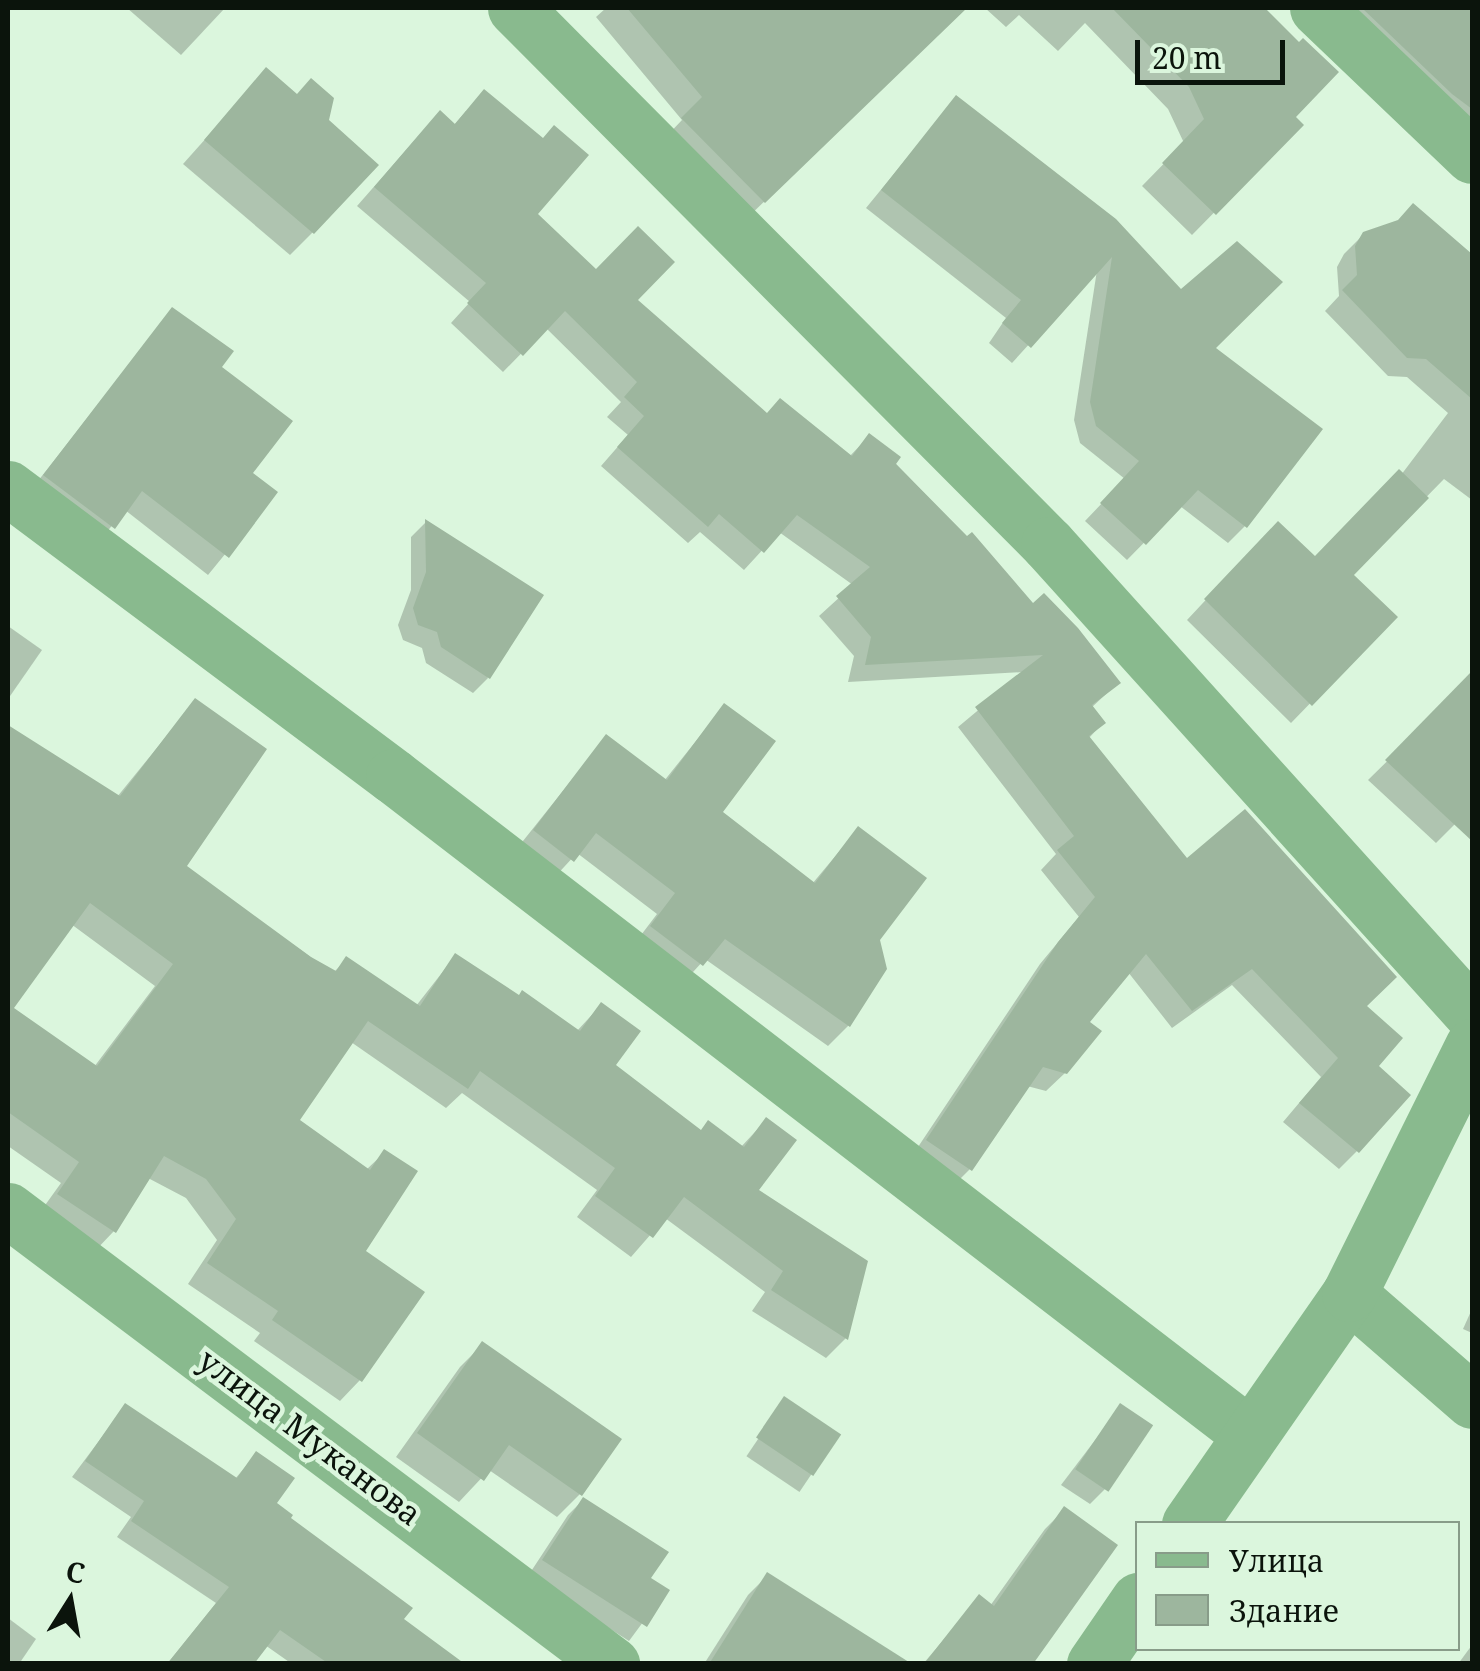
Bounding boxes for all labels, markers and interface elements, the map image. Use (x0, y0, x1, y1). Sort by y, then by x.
scale bar (1140, 20, 1290, 82)
text: 20 m (1152, 37, 1222, 78)
street label: улица Муканова (191, 1341, 429, 1533)
legend (1135, 1521, 1460, 1651)
text: Улица (1229, 1540, 1324, 1581)
north arrow (20, 1551, 120, 1651)
text: С (63, 1551, 88, 1592)
text: Здание (1229, 1590, 1339, 1631)

